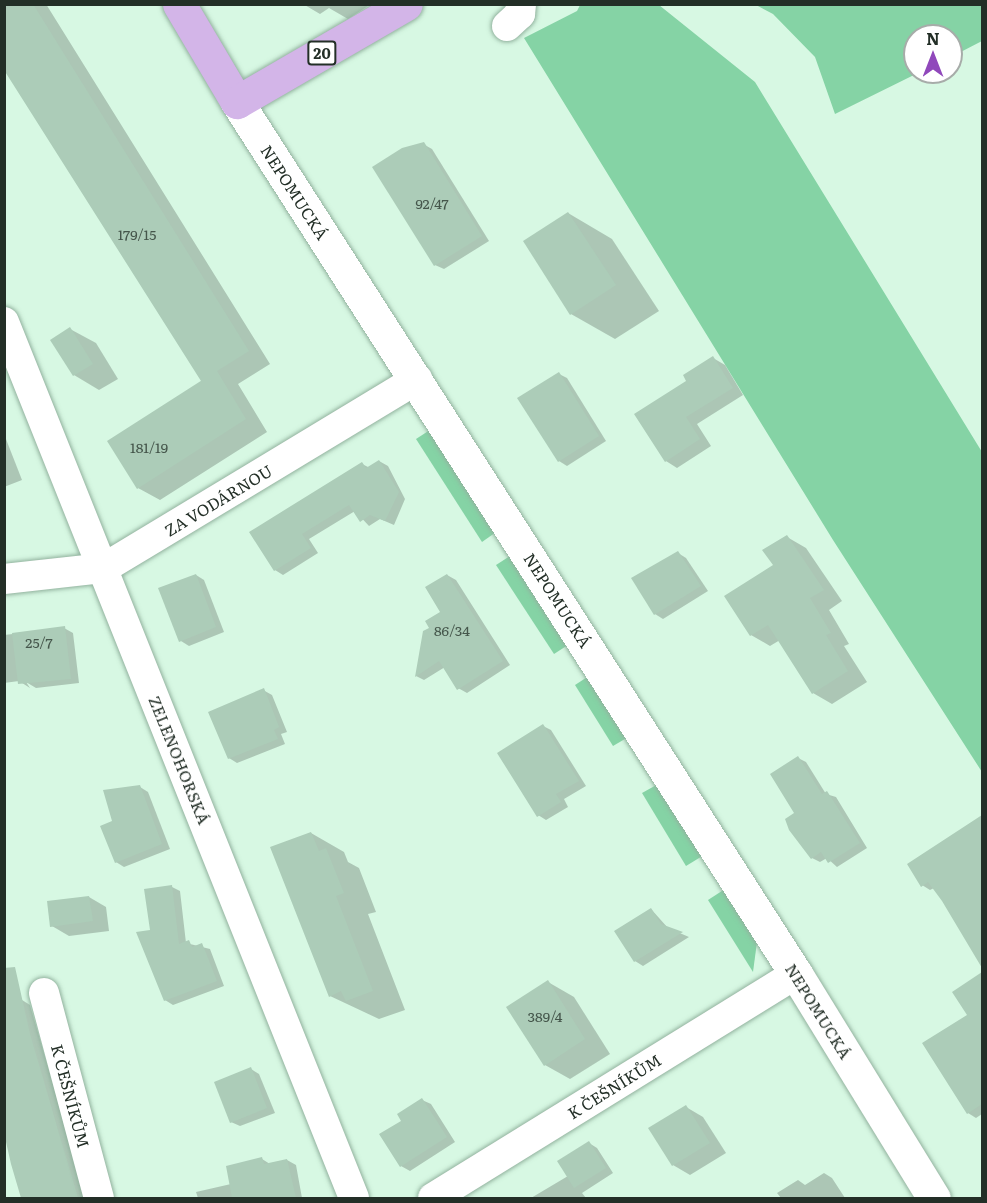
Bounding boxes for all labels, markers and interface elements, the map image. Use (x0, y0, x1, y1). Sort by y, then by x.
north arrow (903, 24, 963, 84)
text: N (926, 26, 940, 50)
road number: 20 (307, 41, 337, 65)
street label: NEPOMUCKÁ (257, 141, 333, 243)
house number: 92/47 (415, 195, 449, 211)
house number: 179/15 (118, 226, 156, 242)
house number: 181/19 (130, 439, 168, 455)
street label: ZA VODÁRNOU (161, 460, 275, 540)
street label: NEPOMUCKÁ (520, 549, 596, 651)
house number: 86/34 (434, 622, 470, 638)
house number: 25/7 (25, 634, 53, 650)
street label: ZELENOHORSKÁ (145, 693, 215, 827)
street label: NEPOMUCKÁ (782, 960, 856, 1062)
house number: 389/4 (528, 1008, 562, 1024)
street label: K ČEŠNÍKŮM (48, 1042, 94, 1150)
street label: K ČEŠNÍKŮM (564, 1050, 664, 1122)

